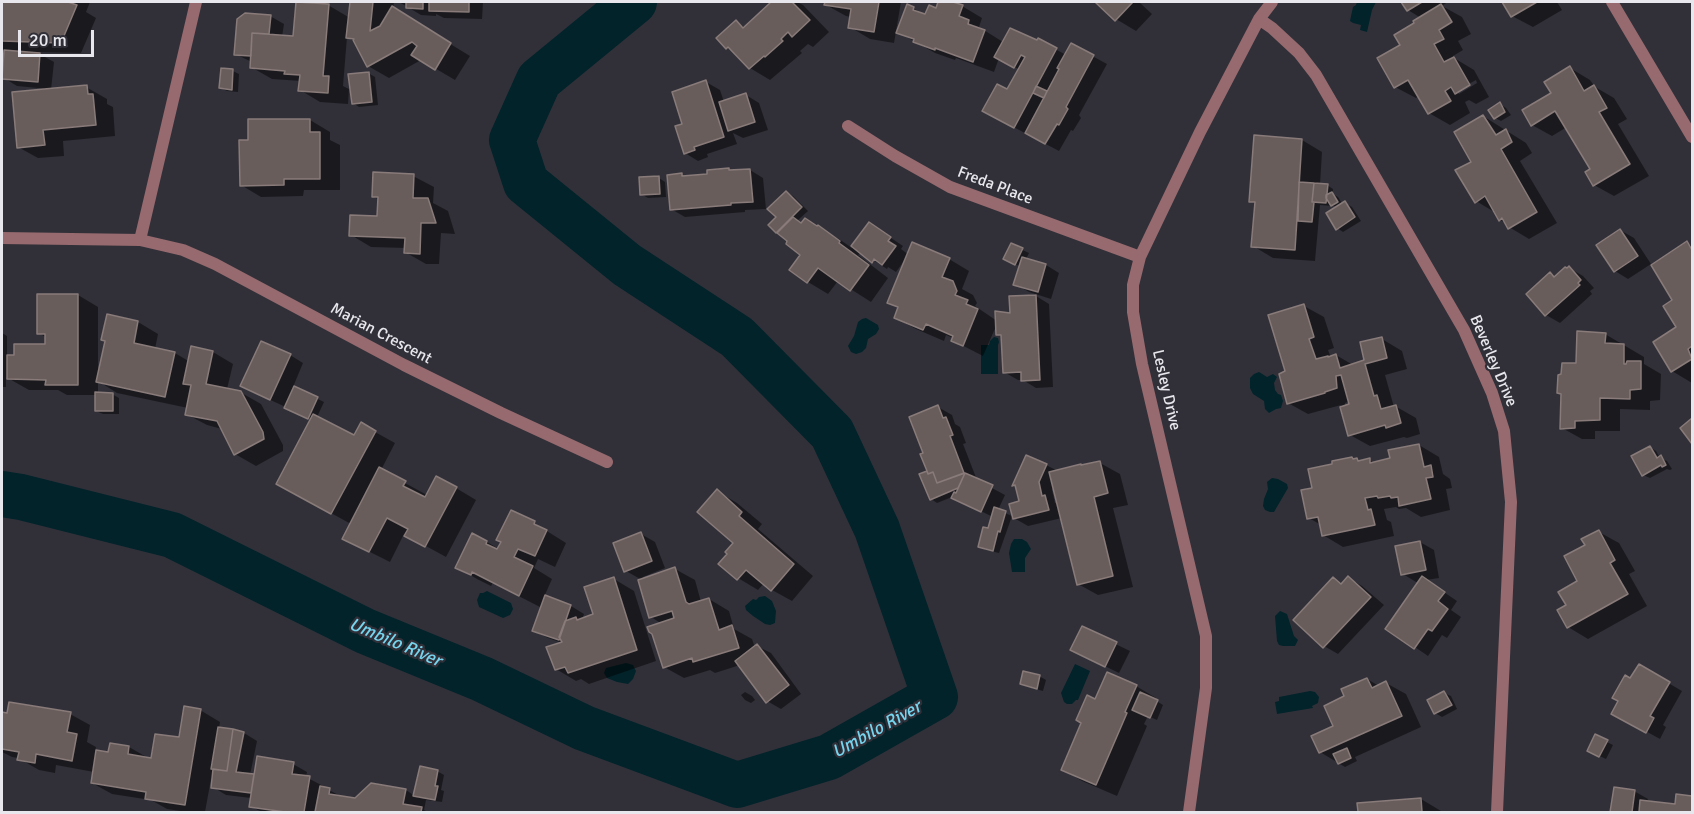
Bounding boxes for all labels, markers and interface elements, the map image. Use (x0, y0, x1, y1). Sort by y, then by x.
scale bar (21, 18, 98, 56)
text: 20 m (29, 29, 67, 51)
street label: Freda Place (955, 163, 1035, 209)
street label: Marian Crescent (327, 299, 435, 369)
street label: Beverley Drive (1465, 312, 1521, 410)
street label: Lesley Drive (1147, 348, 1185, 432)
water label: Umbilo River (346, 614, 444, 672)
water label: Umbilo River (829, 697, 925, 763)

